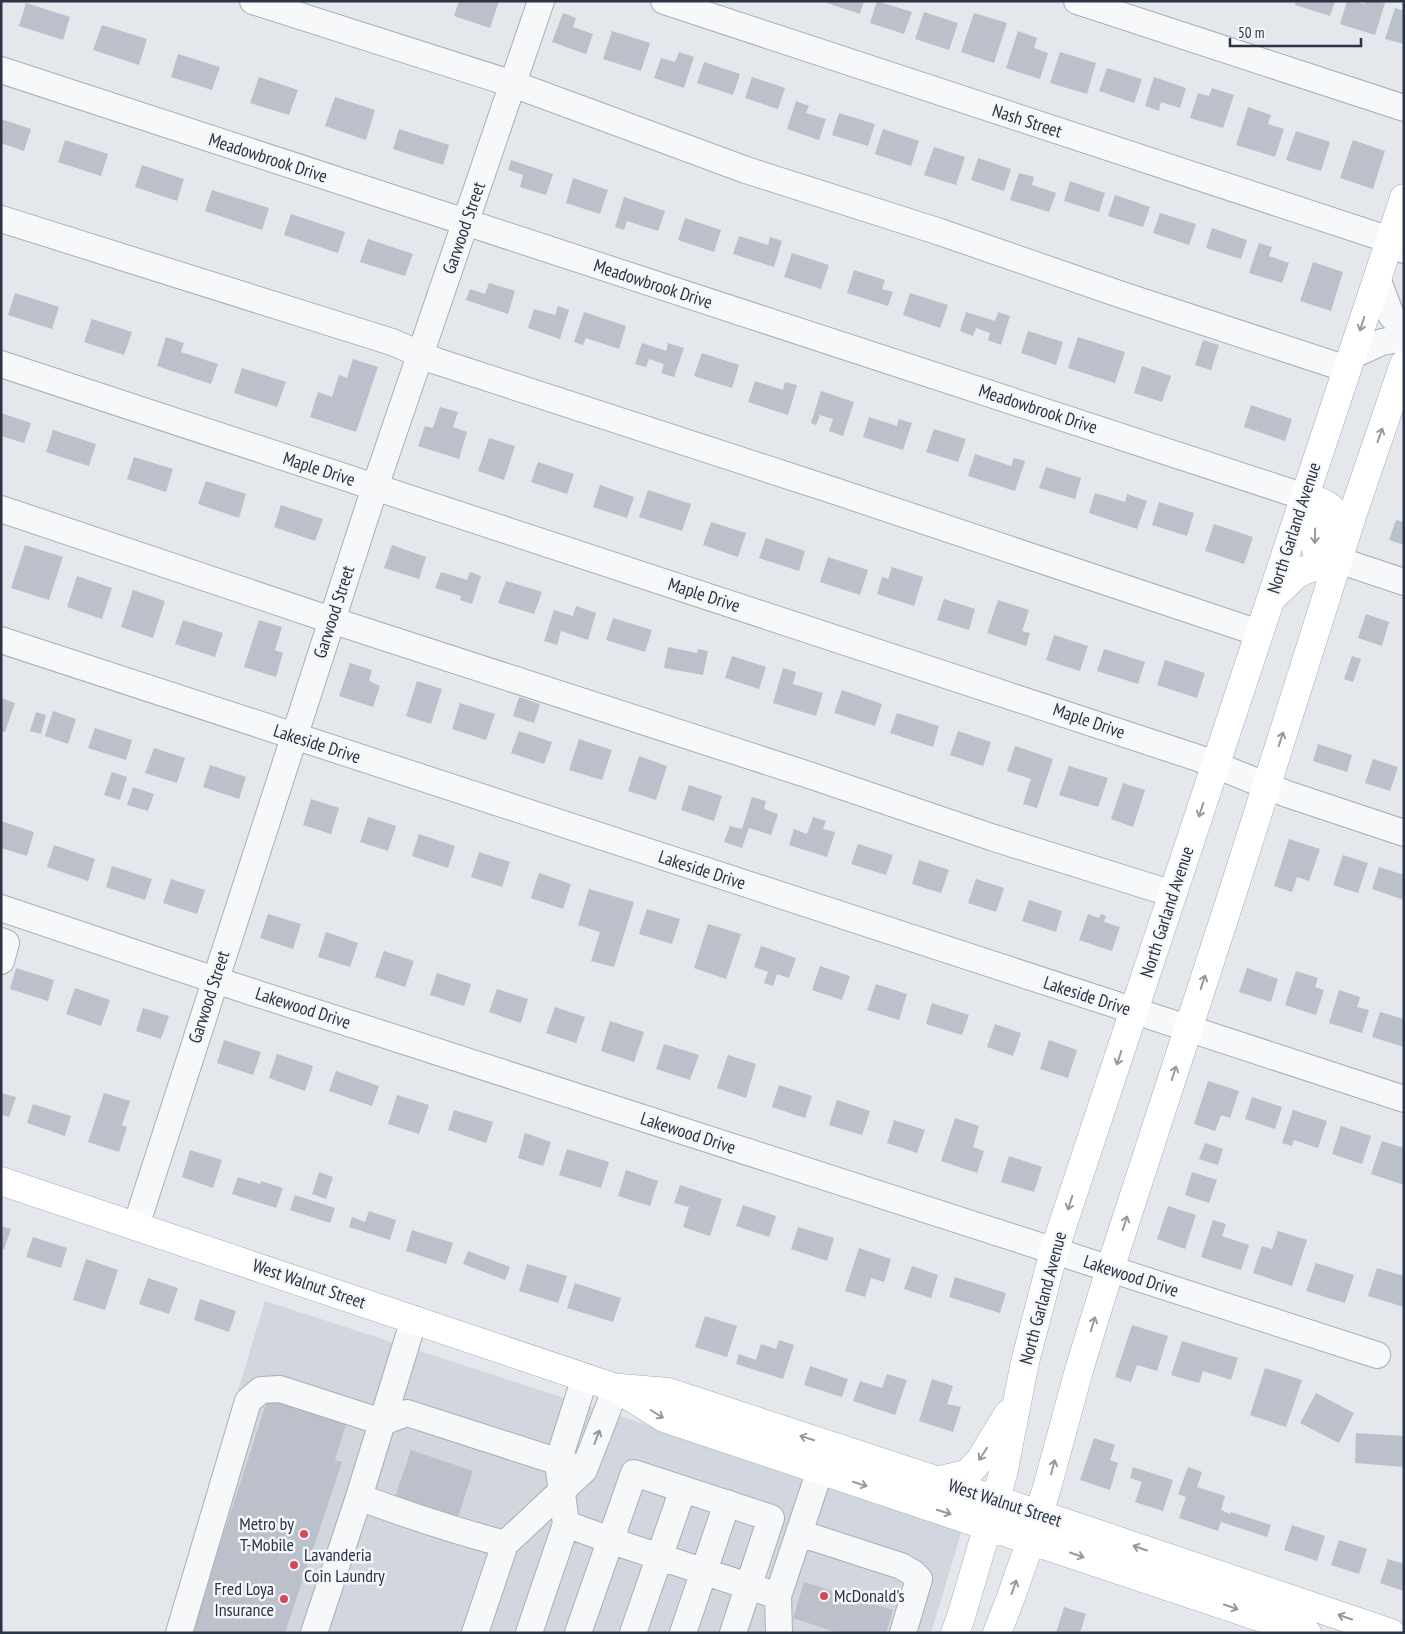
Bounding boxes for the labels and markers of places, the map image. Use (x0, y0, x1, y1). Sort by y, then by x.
place label: Metro by T-Mobile (239, 1512, 294, 1556)
marker: Metro by T-Mobile (298, 1528, 310, 1540)
place label: Lavanderia Coin Laundry (304, 1543, 385, 1587)
marker: Lavanderia Coin Laundry (288, 1559, 300, 1571)
place label: Fred Loya Insurance (214, 1577, 274, 1621)
place label: McDonald's (834, 1584, 905, 1607)
marker: McDonald's (818, 1590, 830, 1602)
marker: Fred Loya Insurance (278, 1593, 290, 1605)

